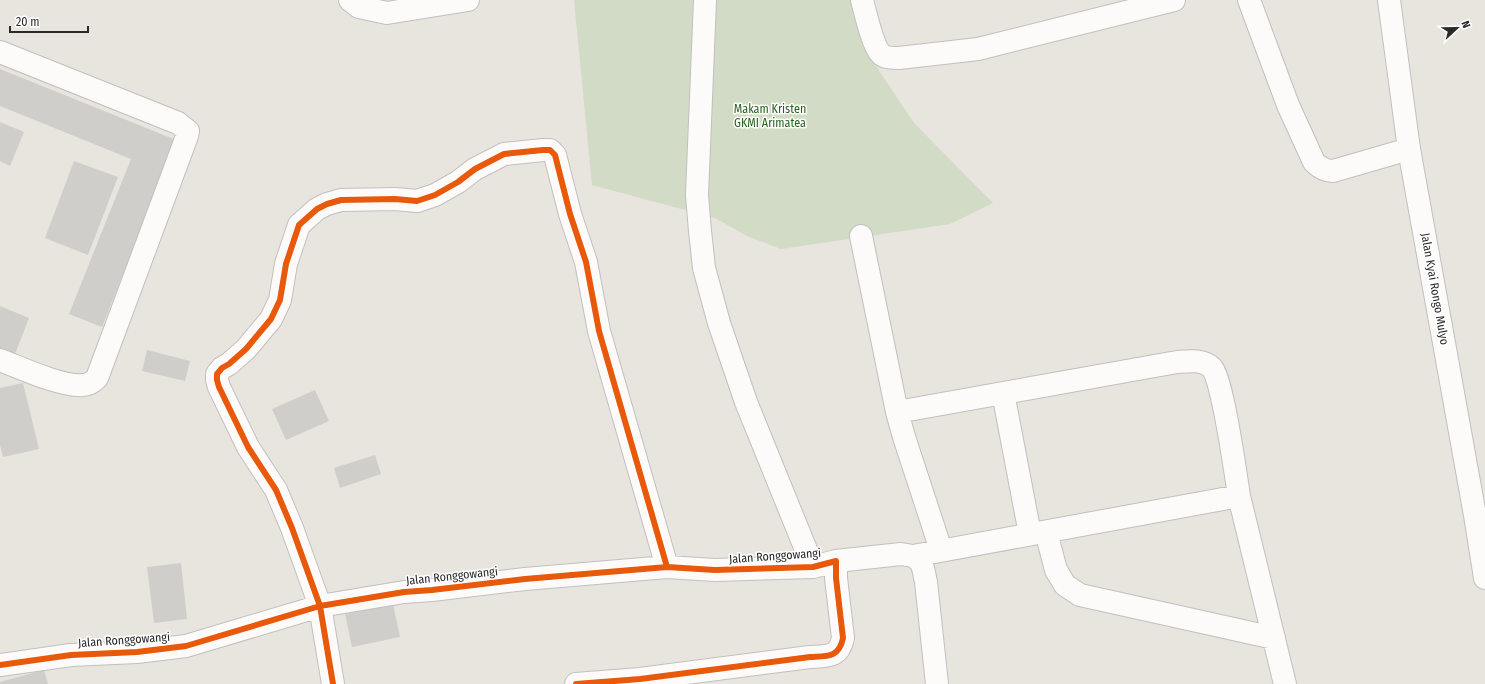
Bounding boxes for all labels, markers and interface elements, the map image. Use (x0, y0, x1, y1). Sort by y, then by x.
scale bar (10, 8, 88, 34)
north arrow (1437, 8, 1477, 48)
text: 20 m (16, 15, 40, 29)
text: N (1459, 19, 1473, 30)
park label: Makam Kristen GKMI Arimatea (734, 102, 806, 130)
street label: Jalan Kyai Rongo Mulyo (1418, 232, 1452, 346)
street label: Jalan Ronggowangi (729, 546, 821, 566)
street label: Jalan Ronggowangi (405, 564, 499, 588)
street label: Jalan Ronggowangi (78, 630, 170, 650)

